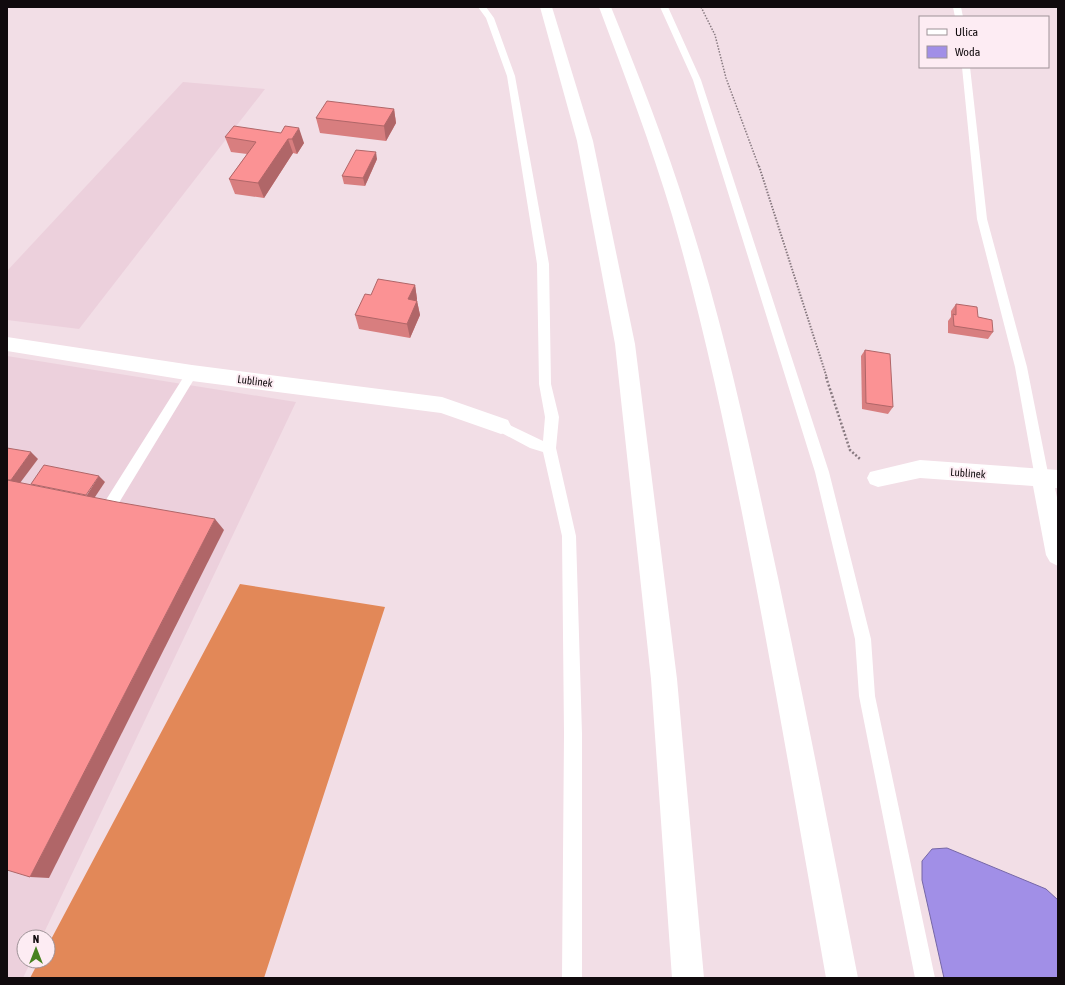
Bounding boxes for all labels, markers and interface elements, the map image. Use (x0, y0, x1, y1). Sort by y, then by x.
legend (919, 16, 1049, 68)
text: Ulica (955, 25, 978, 39)
text: Woda (955, 45, 980, 59)
street label: Lublinek (237, 373, 273, 389)
street label: Lublinek (950, 466, 986, 480)
north arrow (16, 929, 56, 969)
text: N (33, 933, 39, 945)

